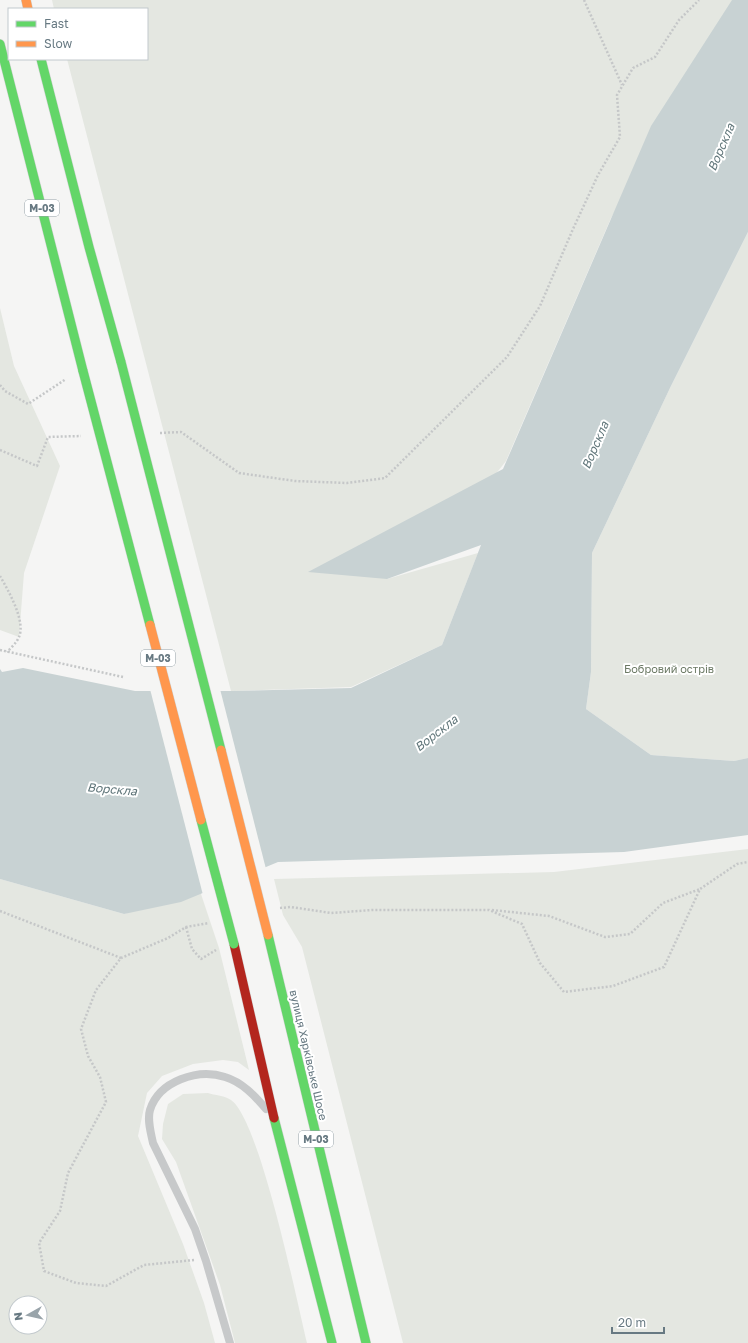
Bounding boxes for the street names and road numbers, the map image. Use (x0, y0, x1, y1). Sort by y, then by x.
road number: М-03 (25, 200, 59, 216)
road number: М-03 (141, 650, 175, 666)
street label: вулиця Харківське Шосе (288, 989, 330, 1121)
road number: М-03 (299, 1131, 333, 1147)

